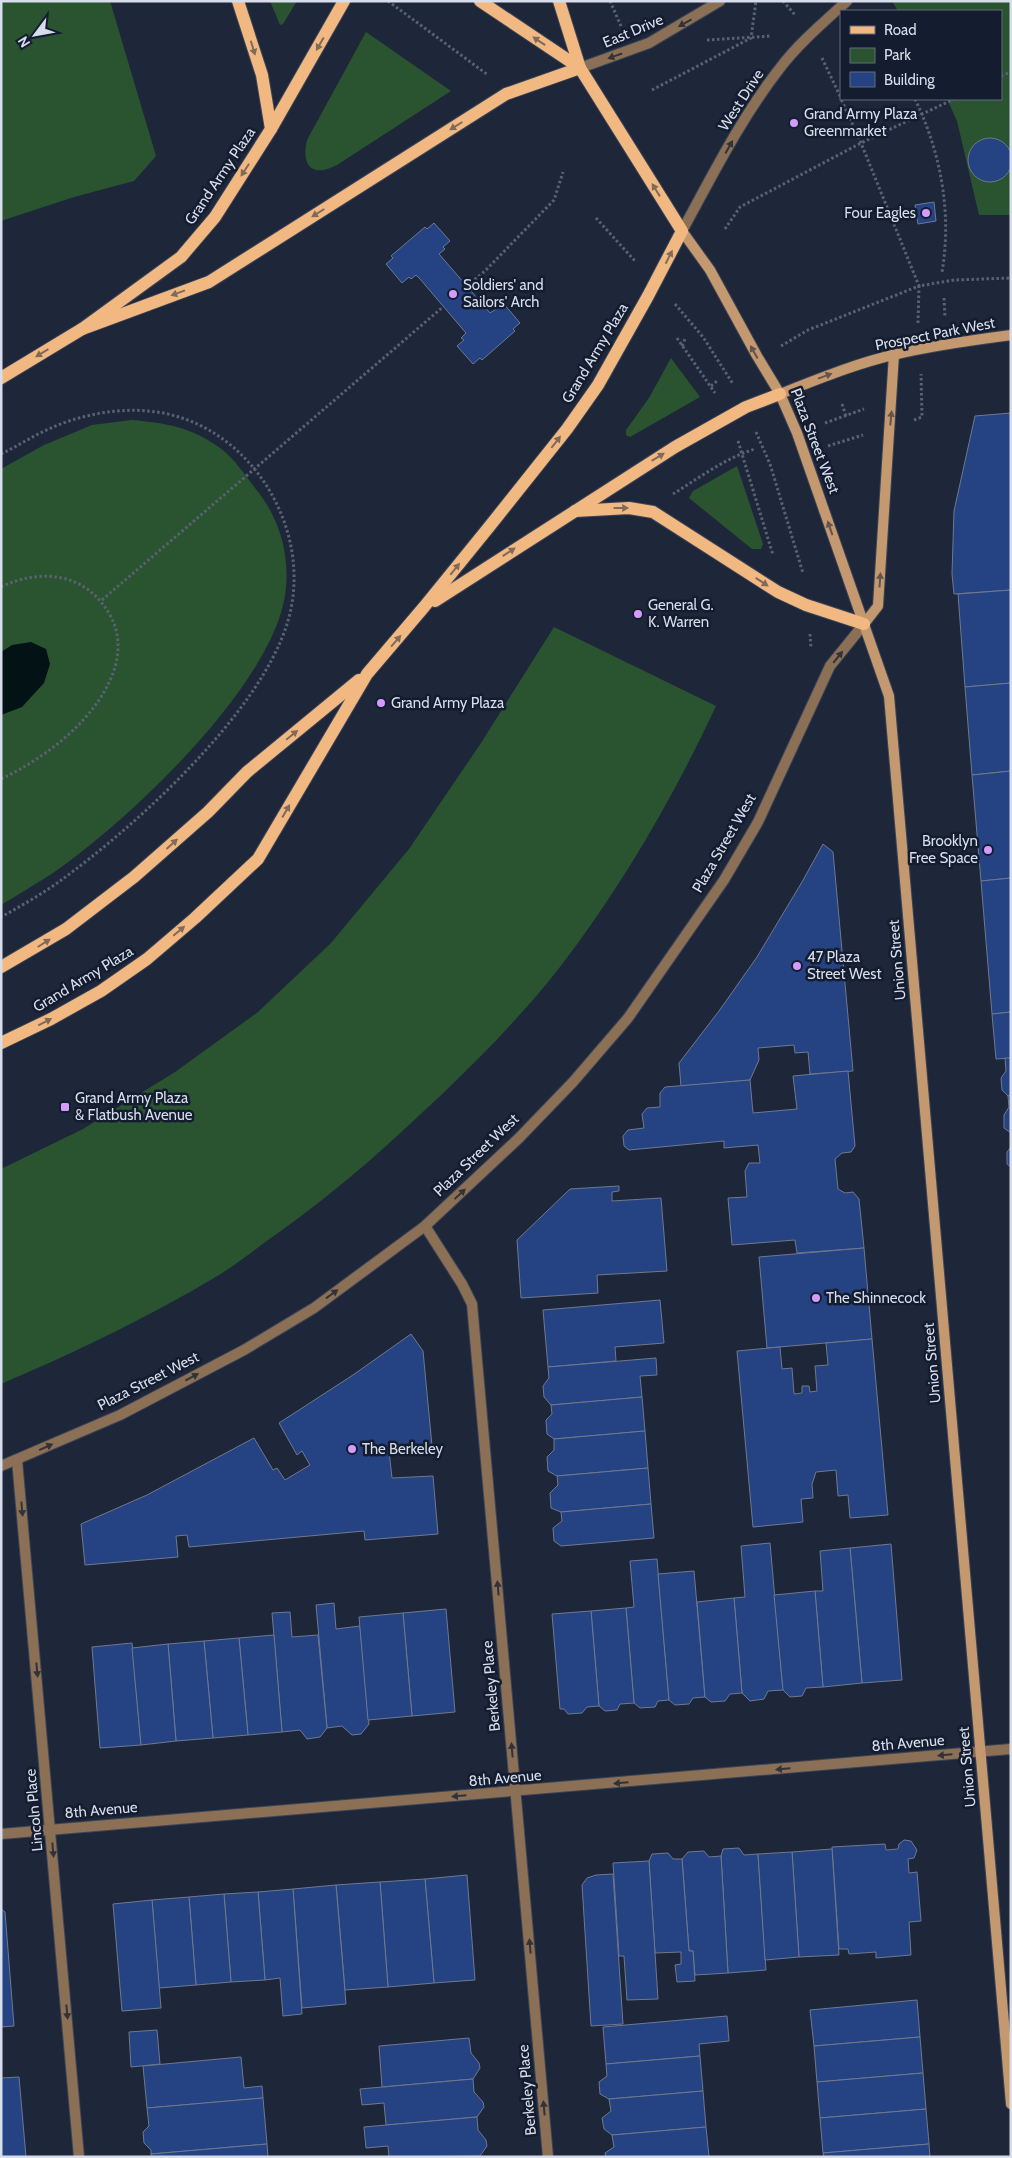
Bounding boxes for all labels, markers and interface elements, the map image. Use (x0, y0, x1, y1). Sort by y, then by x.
north arrow (10, 10, 60, 60)
street label: East Drive (600, 10, 666, 52)
legend (840, 10, 1002, 100)
one-way arrow (678, 19, 693, 27)
text: Road (884, 21, 917, 39)
text: N (14, 33, 34, 51)
one-way arrow (533, 36, 546, 45)
one-way arrow (315, 37, 324, 50)
one-way arrow (250, 40, 258, 55)
text: Park (884, 46, 911, 64)
one-way arrow (607, 52, 622, 60)
street label: West Drive (715, 66, 768, 134)
text: Building (884, 71, 935, 89)
place label: Grand Army Plaza Greenmarket (804, 105, 918, 140)
marker: Grand Army Plaza Greenmarket (788, 117, 800, 129)
one-way arrow (449, 122, 462, 131)
street label: Grand Army Plaza (181, 123, 260, 228)
one-way arrow (725, 139, 733, 154)
one-way arrow (240, 164, 250, 177)
one-way arrow (652, 183, 661, 197)
place label: Four Eagles (844, 204, 916, 222)
marker: Four Eagles (920, 207, 932, 219)
one-way arrow (312, 208, 325, 218)
one-way arrow (665, 250, 673, 264)
place label: Soldiers' and Sailors' Arch (463, 276, 543, 311)
marker: Soldiers' and Sailors' Arch (447, 288, 459, 300)
one-way arrow (170, 289, 185, 297)
street label: Grand Army Plaza (558, 299, 632, 406)
street label: Prospect Park West (874, 314, 996, 354)
one-way arrow (750, 346, 759, 359)
one-way arrow (35, 349, 48, 358)
one-way arrow (818, 372, 833, 379)
street label: Plaza Street West (787, 386, 843, 496)
one-way arrow (887, 409, 895, 425)
one-way arrow (551, 436, 562, 449)
one-way arrow (651, 453, 664, 462)
one-way arrow (613, 504, 629, 512)
one-way arrow (826, 521, 834, 536)
one-way arrow (503, 547, 516, 557)
one-way arrow (450, 563, 461, 576)
one-way arrow (876, 572, 884, 588)
one-way arrow (756, 578, 769, 587)
place label: General G. K. Warren (648, 596, 714, 631)
marker: General G. K. Warren (632, 608, 644, 620)
one-way arrow (390, 634, 401, 647)
one-way arrow (832, 650, 843, 663)
place label: Grand Army Plaza (391, 694, 505, 712)
marker: Grand Army Plaza (375, 697, 387, 709)
one-way arrow (285, 729, 298, 740)
street label: Plaza Street West (688, 790, 760, 896)
one-way arrow (282, 805, 291, 818)
place label: Brooklyn Free Space (909, 832, 978, 867)
one-way arrow (166, 839, 178, 850)
marker: Brooklyn Free Space (982, 844, 994, 856)
street label: Union Street (885, 919, 909, 1001)
one-way arrow (173, 926, 186, 937)
one-way arrow (37, 938, 50, 948)
street label: Grand Army Plaza (30, 942, 137, 1016)
place label: 47 Plaza Street West (807, 948, 881, 983)
marker: 47 Plaza Street West (791, 960, 803, 972)
one-way arrow (38, 1018, 52, 1026)
place label: Grand Army Plaza & Flatbush Avenue (75, 1089, 193, 1124)
marker: Grand Army Plaza & Flatbush Avenue (59, 1101, 71, 1113)
street label: Plaza Street West (430, 1110, 522, 1200)
one-way arrow (453, 1188, 465, 1200)
one-way arrow (325, 1289, 339, 1299)
place label: The Shinnecock (826, 1289, 926, 1307)
marker: The Shinnecock (810, 1292, 822, 1304)
street label: Union Street (920, 1322, 944, 1404)
street label: Plaza Street West (94, 1348, 202, 1414)
one-way arrow (185, 1373, 200, 1381)
place label: The Berkeley (362, 1440, 444, 1458)
one-way arrow (39, 1443, 53, 1451)
marker: The Berkeley (346, 1443, 358, 1455)
one-way arrow (18, 1501, 26, 1517)
one-way arrow (493, 1579, 501, 1595)
street label: Berkeley Place (478, 1640, 504, 1732)
one-way arrow (33, 1663, 41, 1679)
street label: Union Street (955, 1726, 979, 1808)
street label: 8th Avenue (871, 1731, 946, 1755)
one-way arrow (508, 1741, 516, 1757)
one-way arrow (936, 1751, 952, 1759)
one-way arrow (775, 1765, 791, 1773)
street label: 8th Avenue (468, 1766, 543, 1790)
street label: Lincoln Place (21, 1768, 47, 1852)
one-way arrow (613, 1779, 629, 1787)
one-way arrow (451, 1793, 467, 1801)
street label: 8th Avenue (64, 1798, 139, 1822)
one-way arrow (49, 1842, 57, 1858)
one-way arrow (526, 1938, 534, 1954)
one-way arrow (63, 2004, 71, 2020)
street label: Berkeley Place (514, 2044, 540, 2136)
one-way arrow (539, 2100, 547, 2116)

